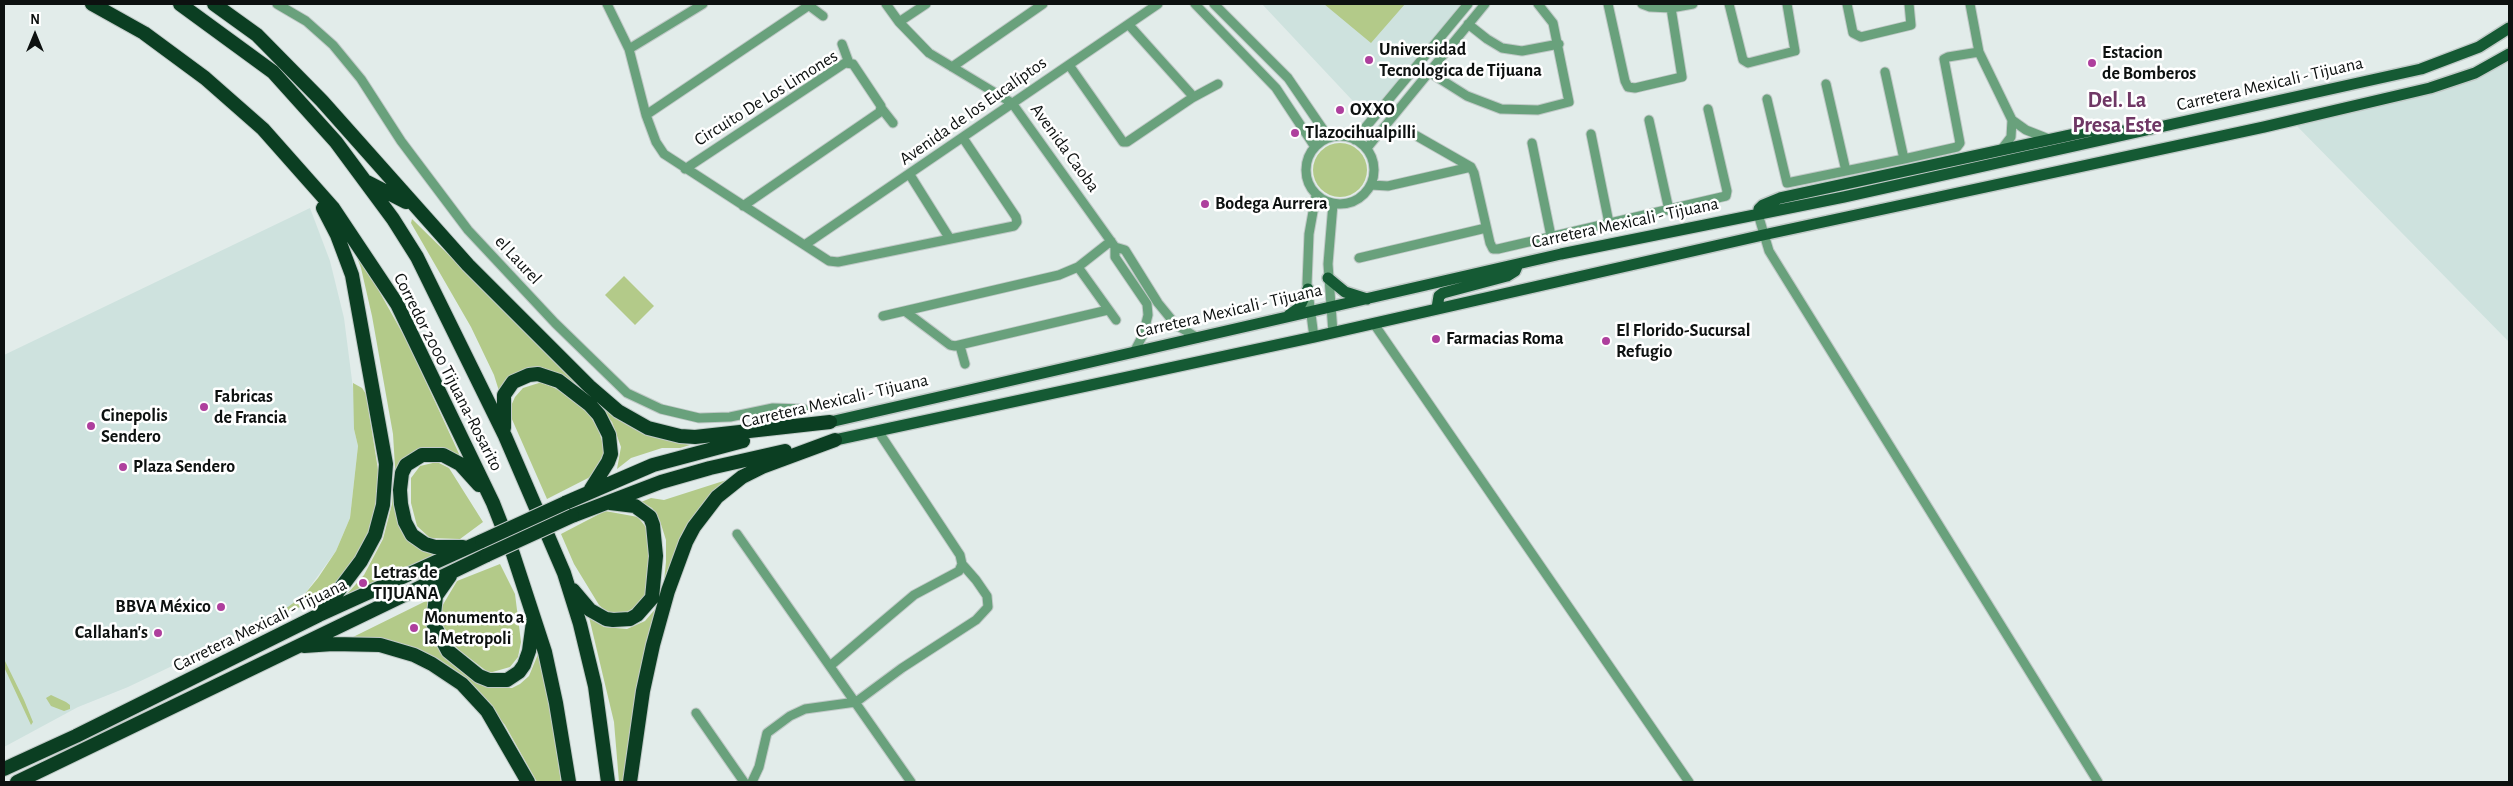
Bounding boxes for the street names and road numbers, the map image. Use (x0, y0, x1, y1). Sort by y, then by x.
street label: Circuito De Los Limones (690, 45, 842, 151)
street label: Avenida de los Eucalíptos (895, 52, 1051, 170)
street label: Carretera Mexicali - Tijuana (2175, 52, 2365, 116)
street label: Avenida Caoba (1026, 100, 1104, 196)
street label: Carretera Mexicali - Tijuana (1530, 193, 1720, 253)
street label: el Laurel (490, 231, 546, 289)
street label: Corredor 2000 Tijuana-Rosarito (389, 269, 507, 475)
street label: Carretera Mexicali - Tijuana (1134, 279, 1324, 343)
street label: Carretera Mexicali - Tijuana (740, 369, 930, 433)
street label: Carretera Mexicali - Tijuana (170, 574, 350, 676)

